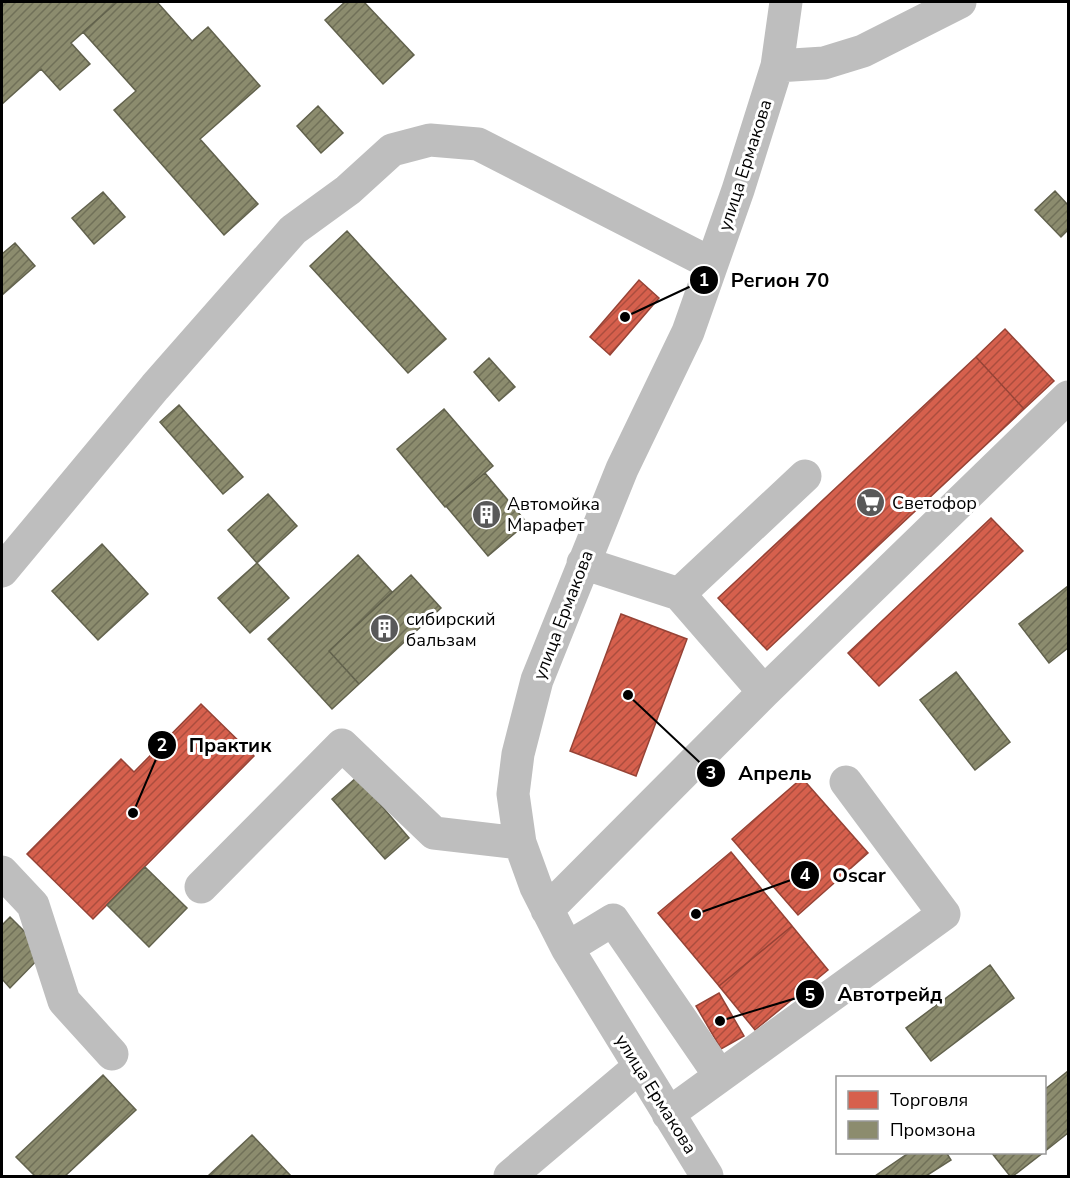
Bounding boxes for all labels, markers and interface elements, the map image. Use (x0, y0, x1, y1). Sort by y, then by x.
street label: улица Ермакова (712, 96, 778, 234)
callout: Регион 70 (689, 261, 842, 299)
text: Регион 70 (731, 267, 829, 294)
text: 1 (699, 268, 709, 292)
supermarket icon: Светофор (855, 487, 887, 519)
place label: Светофор (892, 491, 977, 515)
place label: Автомойка Марафет (507, 492, 600, 537)
building icon: Автомойка Марафет (470, 498, 502, 530)
street label: улица Ермакова (527, 547, 599, 683)
place label: сибирский бальзам (406, 607, 495, 652)
building icon: сибирский бальзам (369, 613, 401, 645)
callout: Практик (147, 726, 284, 764)
text: Практик (189, 732, 272, 759)
text: 2 (157, 733, 167, 757)
callout: Апрель (696, 754, 823, 792)
text: Апрель (738, 760, 812, 787)
text: 3 (706, 761, 716, 785)
callout: Oscar (790, 856, 898, 894)
text: Oscar (832, 862, 886, 889)
text: 4 (800, 863, 811, 887)
callout: Автотрейд (795, 975, 954, 1013)
text: Автотрейд (838, 981, 942, 1008)
text: 5 (805, 983, 816, 1007)
street label: улица Ермакова (610, 1030, 702, 1158)
legend (836, 1076, 1046, 1154)
text: Торговля (890, 1088, 968, 1112)
text: Промзона (890, 1118, 976, 1142)

